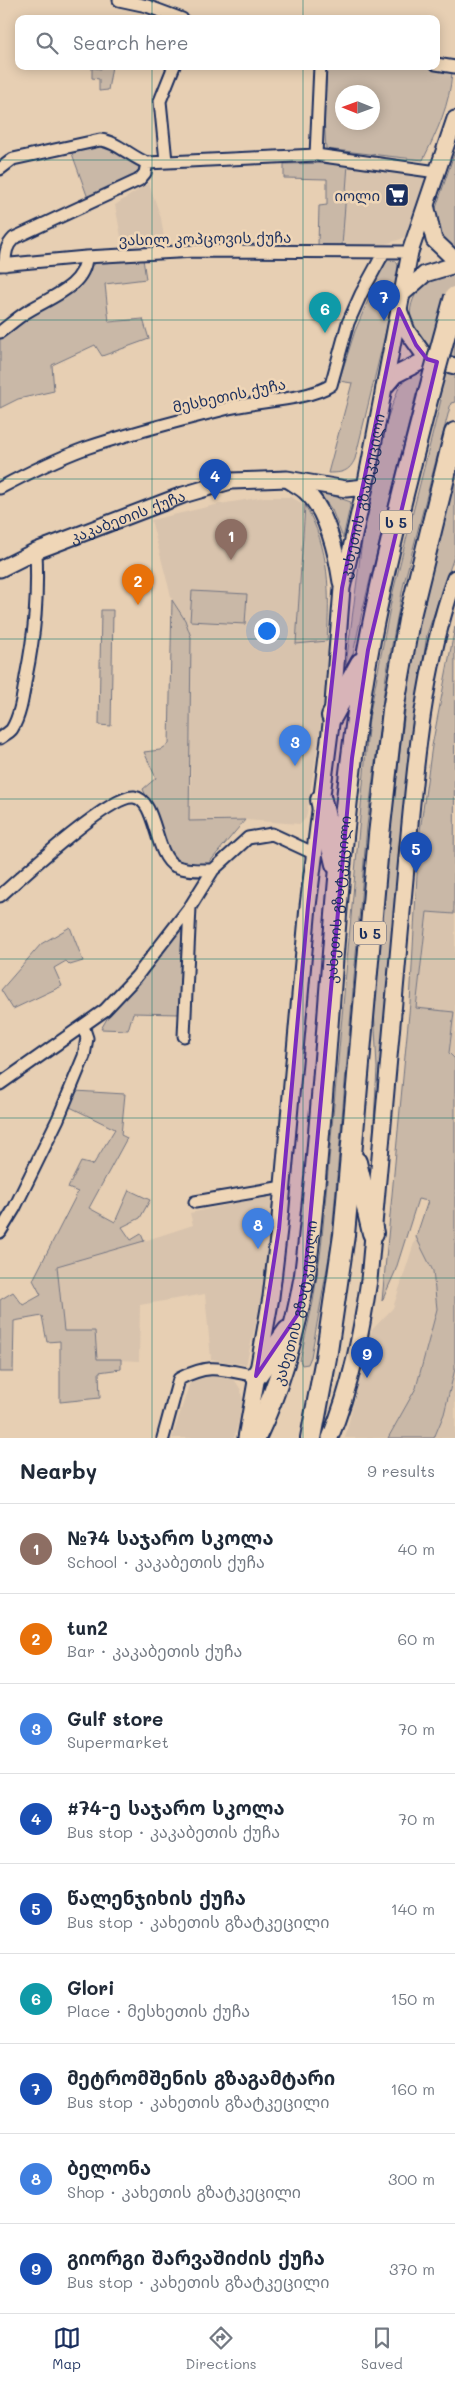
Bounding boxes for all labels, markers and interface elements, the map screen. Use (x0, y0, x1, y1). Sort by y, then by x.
search box (15, 15, 440, 70)
icon: search (33, 29, 61, 57)
text: Search here (73, 30, 189, 55)
north arrow (335, 85, 380, 130)
supermarket icon: იოლი (384, 182, 410, 208)
place label: იოლი (334, 185, 380, 205)
street label: ვასილ კოპცოვის ქუჩა (119, 226, 291, 250)
pin: 7 (368, 280, 400, 321)
pin: 6 (309, 292, 341, 333)
street label: მესხეთის ქუჩა (171, 373, 287, 417)
street label: კახეთის გზატკეცილი (334, 412, 389, 581)
pin: 4 (199, 459, 231, 500)
street label: კაკაბეთის ქუჩა (67, 485, 188, 547)
road number: ს 5 (380, 511, 412, 534)
pin: 1 (215, 519, 247, 560)
pin: 2 (122, 564, 154, 605)
your location (254, 618, 280, 644)
pin: 3 (279, 725, 311, 766)
street label: კახეთის გზატკეცილი (321, 815, 355, 984)
pin: 5 (400, 832, 432, 873)
road number: ს 5 (354, 921, 386, 944)
pin: 8 (242, 1208, 274, 1249)
street label: კახეთის გზატკეცილი (268, 1219, 321, 1388)
pin: 9 (351, 1337, 383, 1378)
text: Nearby (20, 1457, 97, 1484)
text: 9 results (367, 1460, 435, 1481)
text: №74 საჯარო სკოლა (67, 1525, 274, 1550)
text: 1 (32, 1538, 40, 1559)
text: 40 m (398, 1538, 435, 1559)
text: School · კაკაბეთის ქუჩა (67, 1551, 265, 1572)
text: tun2 (67, 1615, 108, 1640)
text: 2 (32, 1628, 40, 1649)
text: 60 m (398, 1628, 435, 1649)
text: Bar · კაკაბეთის ქუჩა (67, 1640, 242, 1661)
text: Gulf store (67, 1706, 163, 1731)
text: 3 (31, 1718, 41, 1739)
text: 70 m (398, 1718, 435, 1739)
text: Supermarket (67, 1731, 169, 1752)
text: #74-ე საჯარო სკოლა (67, 1795, 285, 1820)
text: 4 (31, 1808, 41, 1829)
text: 70 m (398, 1808, 435, 1829)
text: Bus stop · კაკაბეთის ქუჩა (67, 1821, 280, 1842)
text: წალენჯიხის ქუჩა (67, 1885, 246, 1910)
text: 5 (31, 1898, 41, 1919)
text: 140 m (391, 1898, 435, 1919)
text: Bus stop · კახეთის გზატკეცილი (67, 1911, 329, 1932)
text: Glori (67, 1975, 115, 2000)
text: 6 (31, 1988, 41, 2009)
text: 150 m (391, 1988, 435, 2009)
text: Place · მესხეთის ქუჩა (67, 2000, 250, 2021)
text: მეტრომშენის გზაგამტარი (67, 2065, 335, 2090)
text: 7 (32, 2078, 40, 2099)
text: 160 m (390, 2078, 435, 2099)
text: Bus stop · კახეთის გზატკეცილი (67, 2091, 329, 2112)
text: ბელონა (67, 2155, 151, 2180)
text: 8 (31, 2168, 41, 2189)
text: 300 m (388, 2168, 435, 2189)
text: Shop · კახეთის გზატკეცილი (67, 2181, 301, 2202)
text: გიორგი შარვაშიძის ქუჩა (67, 2245, 325, 2270)
text: 9 (31, 2258, 41, 2279)
text: 370 m (389, 2258, 435, 2279)
text: Bus stop · კახეთის გზატკეცილი (67, 2271, 329, 2292)
tab: Map (52, 2324, 81, 2373)
tab: Directions (185, 2324, 257, 2373)
tab: Saved (361, 2324, 403, 2373)

